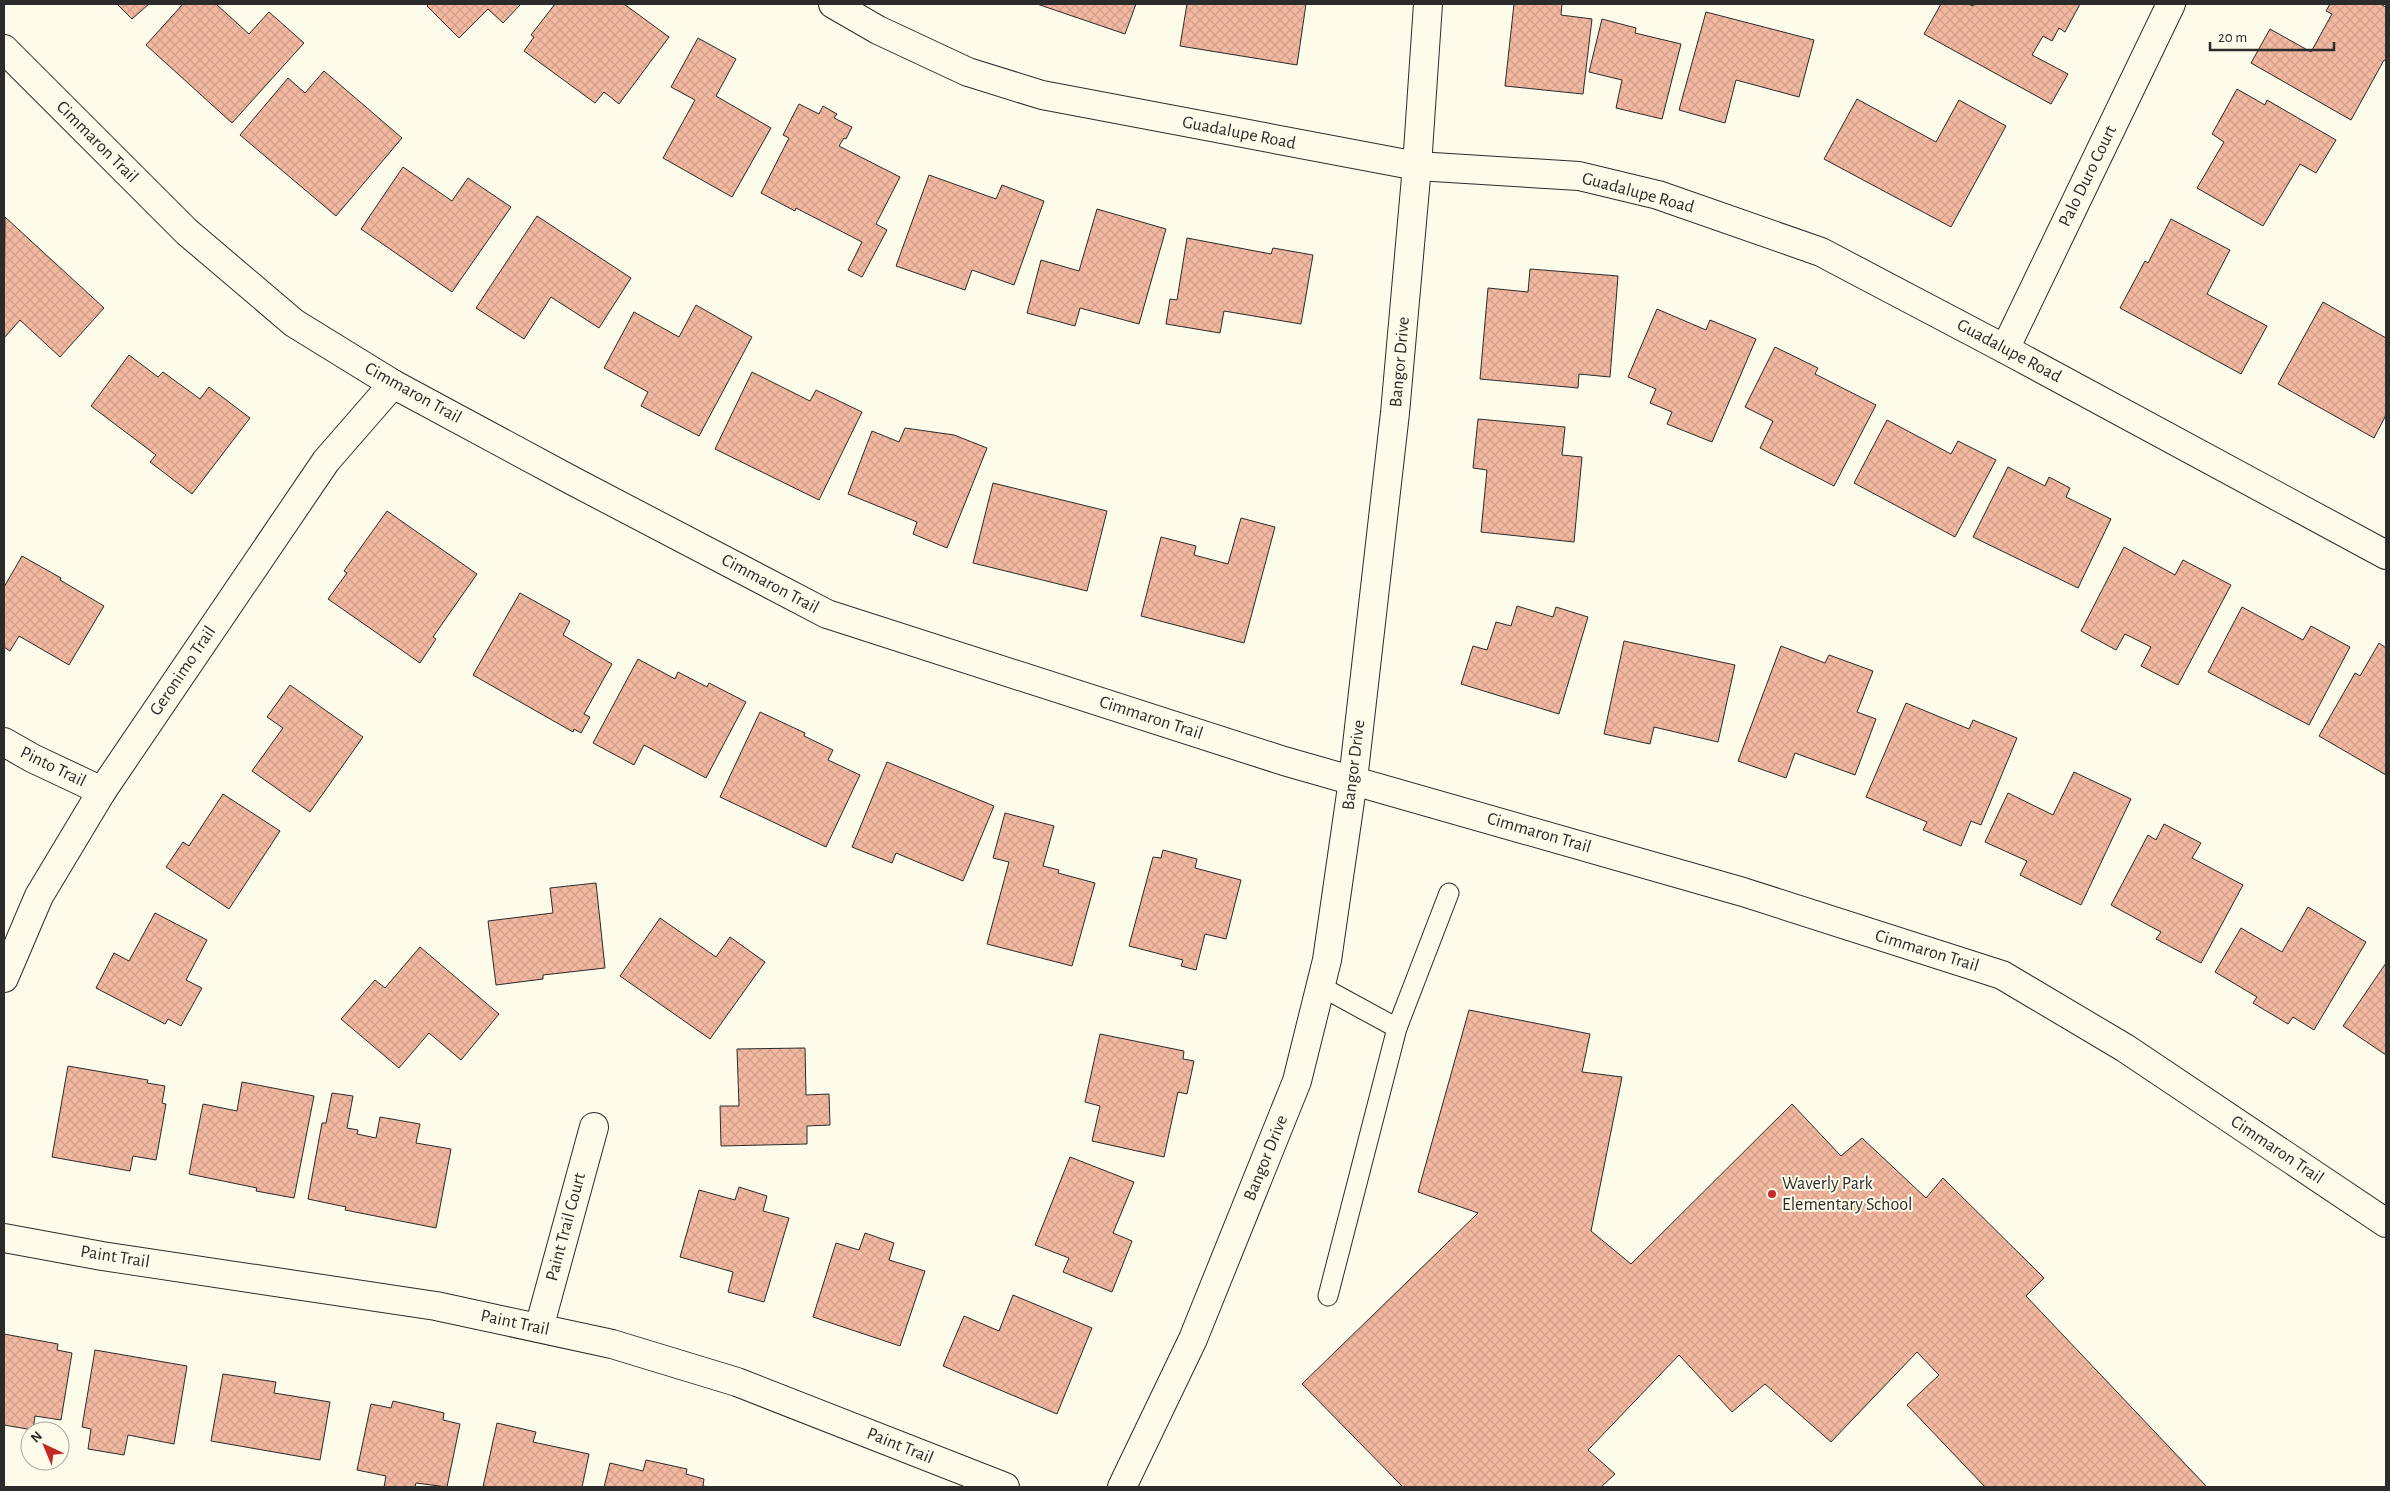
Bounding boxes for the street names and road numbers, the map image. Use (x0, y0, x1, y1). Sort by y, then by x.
street label: Cimmaron Trail (53, 98, 141, 186)
street label: Guadalupe Road (1181, 113, 1297, 153)
street label: Palo Duro Court (2056, 122, 2120, 229)
street label: Guadalupe Road (1580, 169, 1696, 217)
street label: Bangor Drive (1387, 316, 1413, 408)
street label: Guadalupe Road (1954, 316, 2064, 386)
street label: Cimmaron Trail (362, 359, 464, 427)
street label: Cimmaron Trail (718, 551, 822, 617)
street label: Geronimo Trail (147, 623, 219, 719)
street label: Cimmaron Trail (1097, 693, 1205, 743)
street label: Bangor Drive (1340, 719, 1368, 811)
street label: Pinto Trail (17, 743, 89, 791)
street label: Cimmaron Trail (1485, 810, 1593, 856)
street label: Cimmaron Trail (1873, 927, 1981, 975)
street label: Cimmaron Trail (2227, 1112, 2327, 1188)
street label: Bangor Drive (1241, 1113, 1291, 1203)
street label: Paint Trail Court (543, 1171, 589, 1283)
street label: Paint Trail (79, 1243, 151, 1271)
street label: Paint Trail (479, 1307, 551, 1339)
street label: Paint Trail (864, 1425, 936, 1467)

